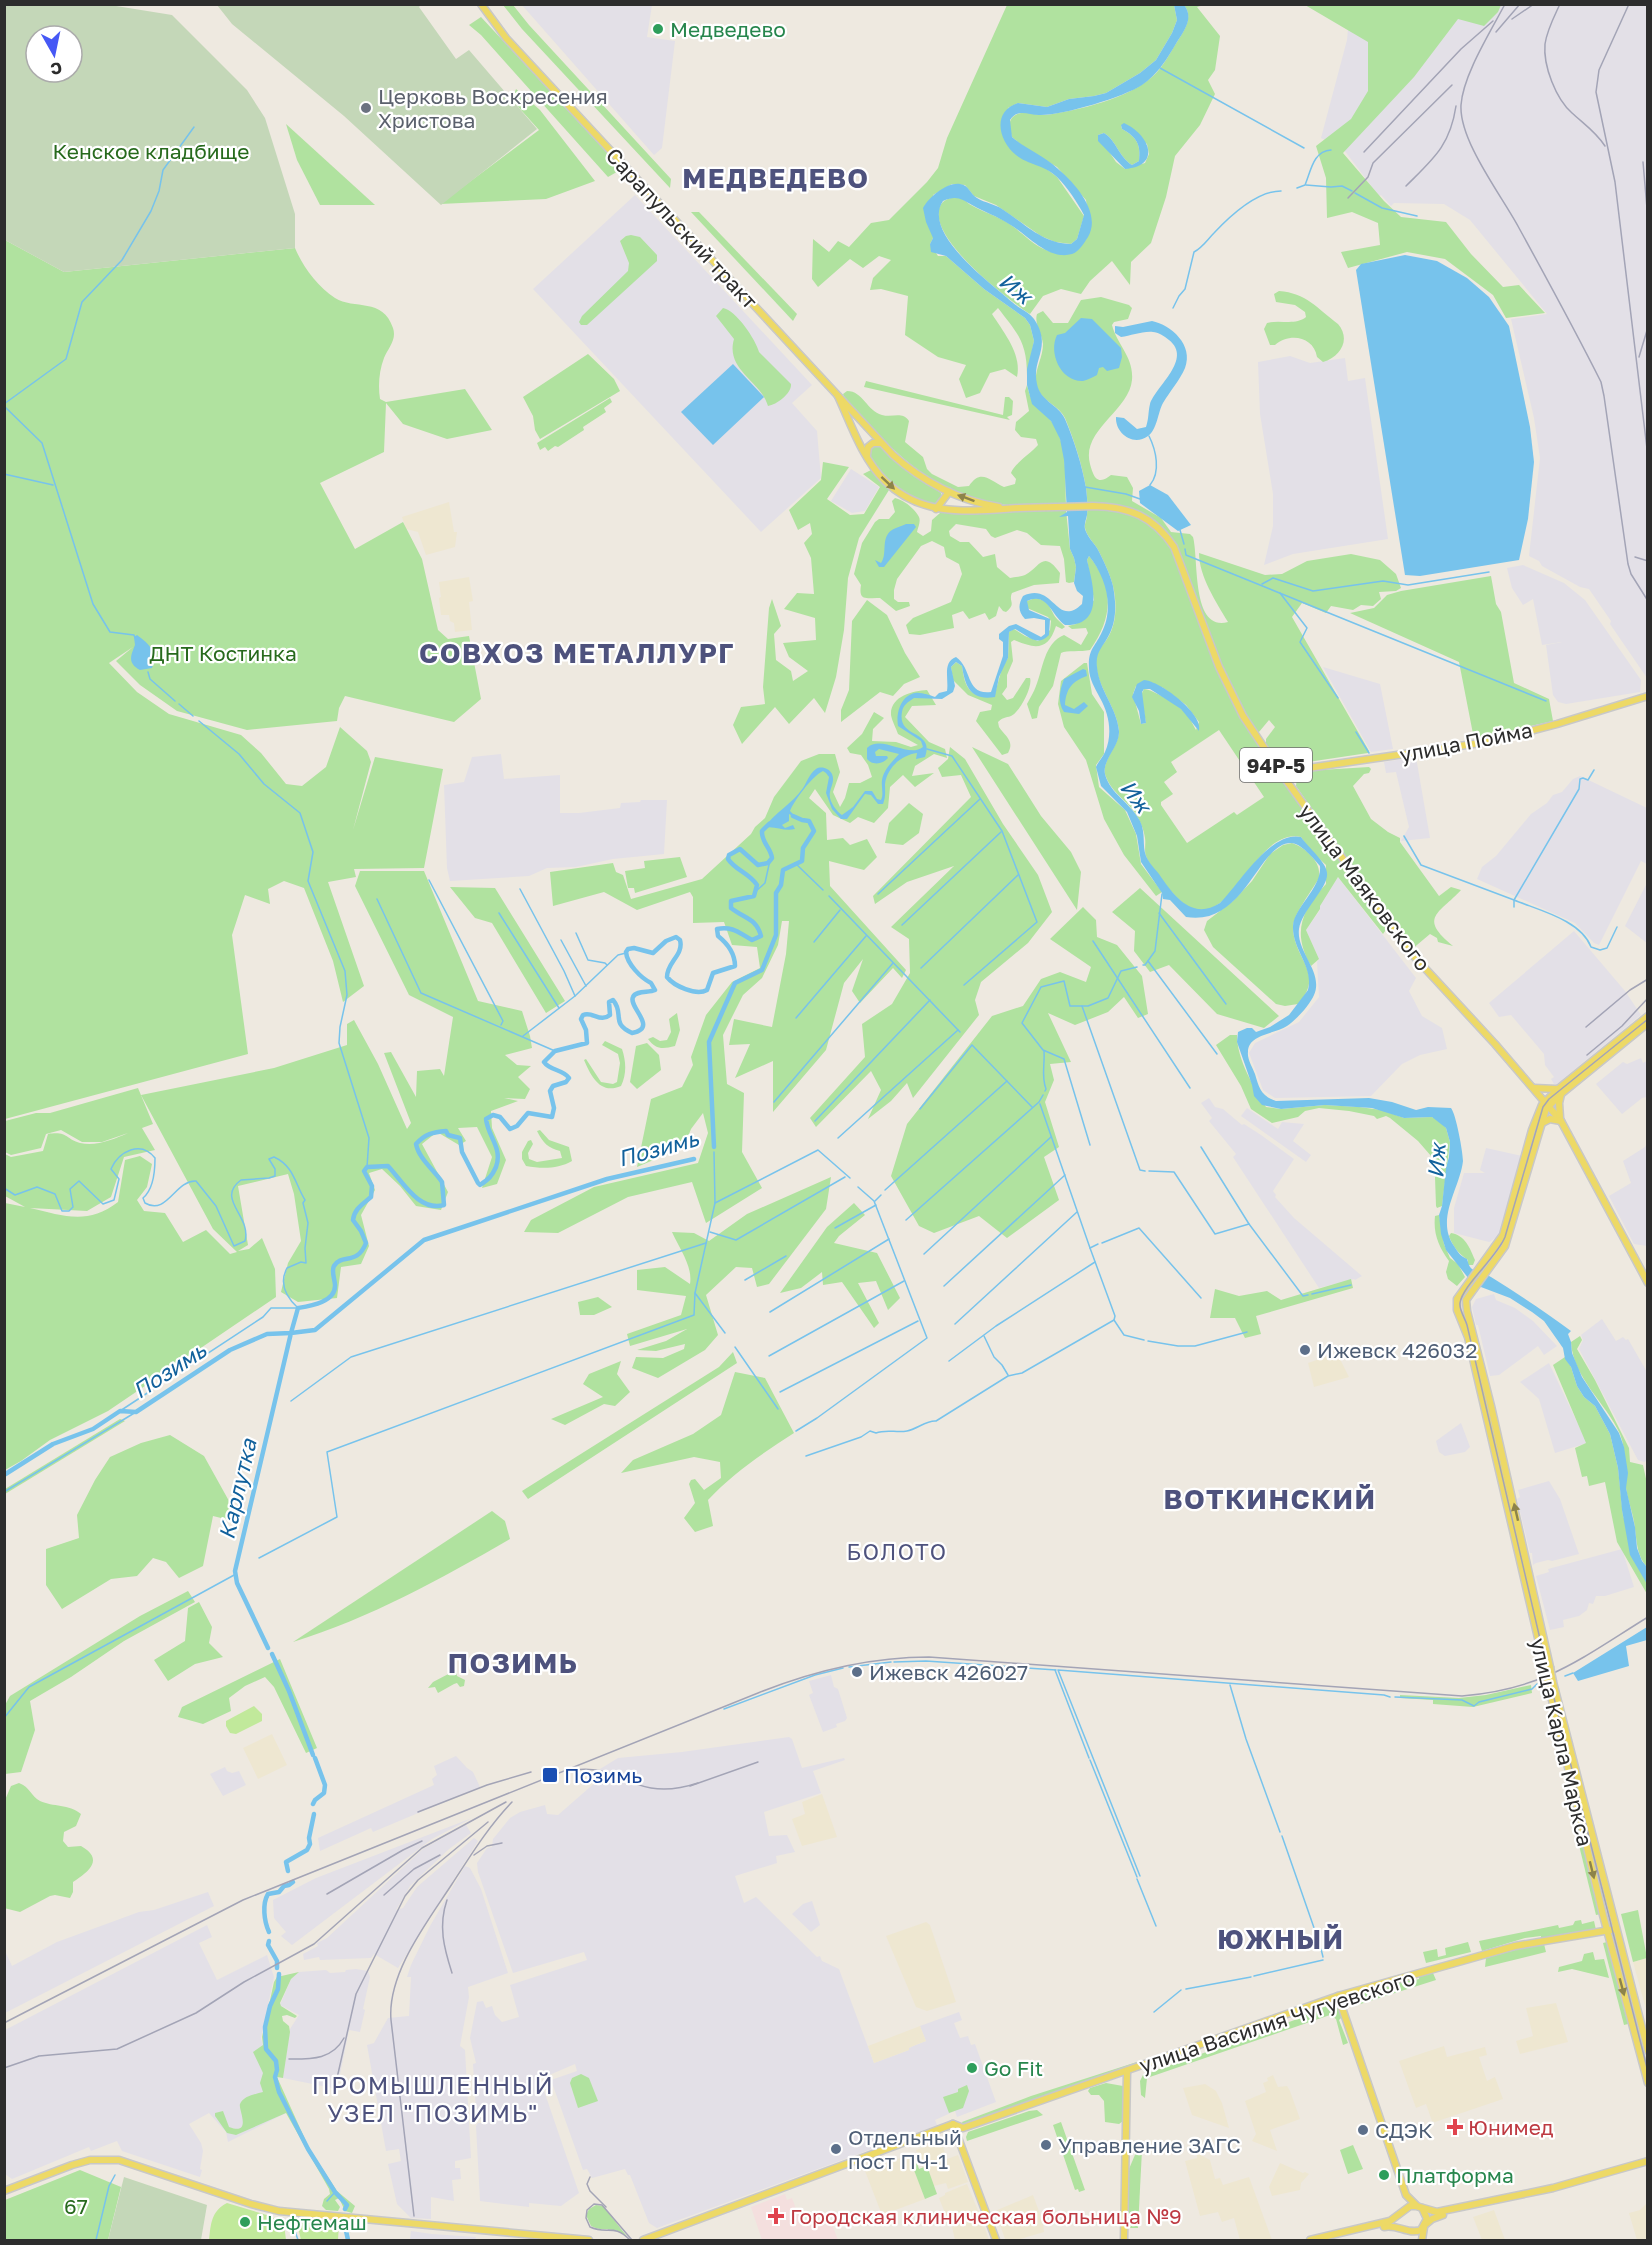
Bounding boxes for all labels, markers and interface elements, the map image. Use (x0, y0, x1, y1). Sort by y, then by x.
place label: Медведево (670, 16, 786, 42)
marker: Медведево (651, 22, 665, 36)
north arrow (24, 24, 84, 84)
text: С (49, 58, 64, 80)
place label: Церковь Воскресения Христова (378, 83, 608, 133)
marker: Церковь Воскресения Христова (359, 101, 373, 115)
park label: Кенское кладбище (53, 138, 249, 164)
street label: Сарапульский тракт (601, 142, 763, 314)
district label: МЕДВЕДЕВО (682, 162, 870, 194)
water label: Иж (994, 267, 1040, 311)
one-way arrow (881, 475, 895, 489)
one-way arrow (957, 493, 975, 502)
district label: СОВХОЗ МЕТАЛЛУРГ (419, 637, 735, 669)
park label: ДНТ Костинка (149, 640, 297, 666)
street label: улица Пойма (1397, 716, 1535, 768)
road number: 94Р-5 (1240, 748, 1312, 782)
water label: Иж (1115, 774, 1159, 820)
street label: улица Маяковского (1294, 798, 1436, 976)
water label: Позимь (615, 1124, 703, 1172)
water label: Иж (1421, 1141, 1451, 1179)
water label: Позимь (127, 1336, 212, 1404)
place label: Ижевск 426032 (1317, 1337, 1477, 1363)
marker: Ижевск 426032 (1298, 1343, 1312, 1357)
water label: Карлутка (212, 1435, 262, 1542)
district label: ВОТКИНСКИЙ (1164, 1483, 1376, 1515)
one-way arrow (1510, 1503, 1520, 1522)
district label: БОЛОТО (847, 1538, 947, 1565)
street label: улица Карла Маркса (1525, 1635, 1599, 1849)
district label: ПОЗИМЬ (448, 1647, 578, 1679)
place label: Ижевск 426027 (869, 1659, 1028, 1685)
marker: Ижевск 426027 (850, 1665, 864, 1679)
place label: Позимь (564, 1762, 642, 1788)
marker: Позимь (541, 1766, 559, 1784)
one-way arrow (1588, 1861, 1598, 1880)
district label: ЮЖНЫЙ (1217, 1923, 1345, 1955)
street label: улица Василия Чугуевского (1136, 1964, 1418, 2078)
one-way arrow (1618, 1978, 1628, 1996)
place label: Go Fit (984, 2055, 1043, 2081)
marker: Go Fit (965, 2061, 979, 2075)
district label: ПРОМЫШЛЕННЫЙ УЗЕЛ "ПОЗИМЬ" (312, 2070, 554, 2127)
place label: Юнимед (1468, 2114, 1554, 2140)
place label: СДЭК (1375, 2117, 1433, 2143)
marker: Юнимед (1446, 2118, 1464, 2136)
marker: СДЭК (1356, 2123, 1370, 2137)
place label: Отдельный пост ПЧ-1 (848, 2124, 962, 2174)
place label: Управление ЗАГС (1058, 2132, 1241, 2158)
marker: Управление ЗАГС (1039, 2138, 1053, 2152)
marker: Отдельный пост ПЧ-1 (829, 2142, 843, 2156)
place label: Платформа (1396, 2162, 1514, 2188)
marker: Платформа (1377, 2168, 1391, 2182)
park label: 67 (64, 2193, 88, 2219)
place label: Городская клиническая больница №9 (790, 2203, 1182, 2229)
marker: Городская клиническая больница №9 (767, 2207, 785, 2225)
place label: Нефтемаш (257, 2209, 367, 2235)
marker: Нефтемаш (238, 2215, 252, 2229)

